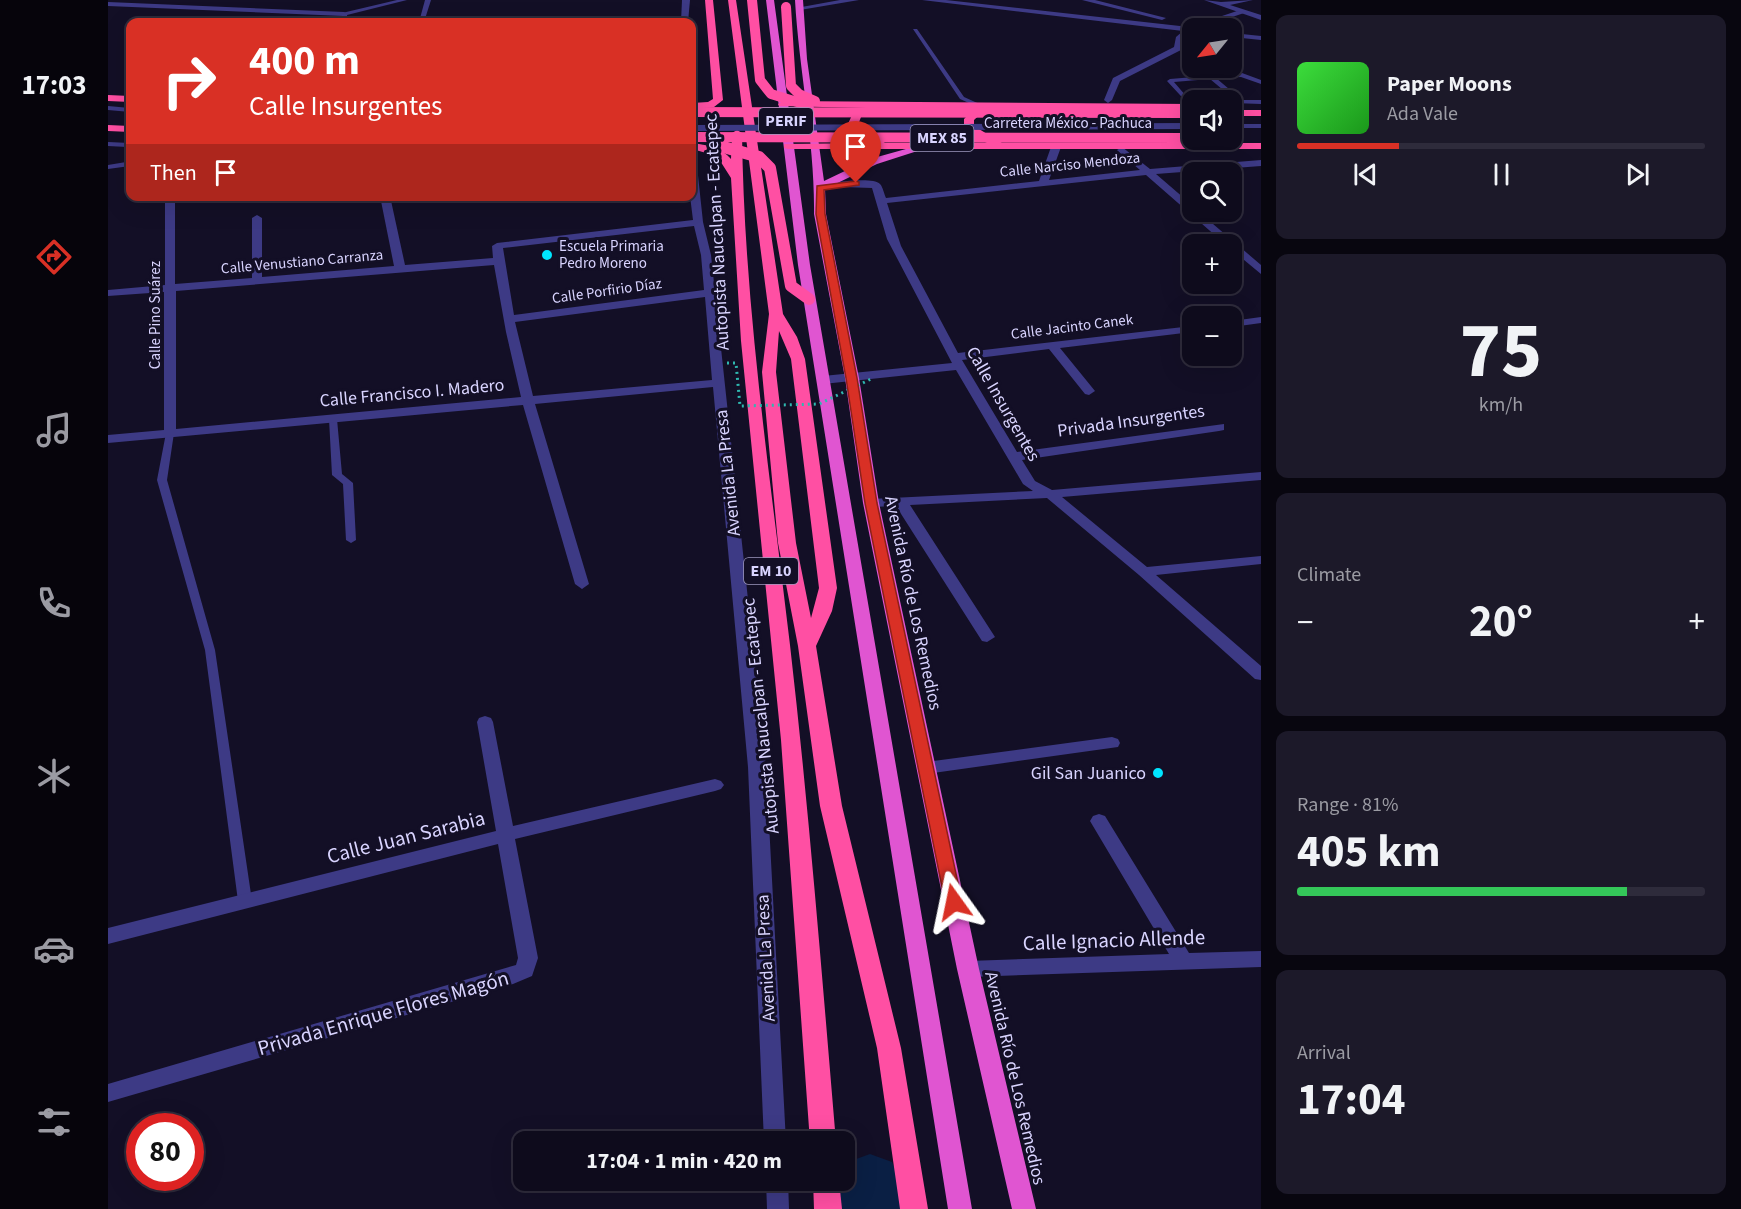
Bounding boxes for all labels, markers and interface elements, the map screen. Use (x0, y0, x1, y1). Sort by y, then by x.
north arrow (1182, 18, 1242, 78)
map controls (1182, 18, 1242, 366)
text: 400 m (249, 31, 360, 91)
icon: right (150, 42, 228, 120)
text: 17:03 (21, 66, 87, 105)
text: Paper Moons (1387, 68, 1512, 100)
text: Calle Insurgentes (249, 87, 442, 126)
button: sound (1182, 90, 1242, 150)
text: Ada Vale (1387, 100, 1458, 128)
road number: PERIF (759, 108, 813, 134)
street label: Autopista Naucalpan - Ecatepec (698, 113, 736, 351)
street label: Carretera México - Pachuca (984, 113, 1152, 134)
pin (830, 121, 881, 183)
road number: MEX 85 (910, 125, 974, 151)
icon: arrive (839, 130, 872, 163)
street label: Calle Narciso Mendoza (999, 147, 1141, 183)
icon: arrive (209, 156, 242, 189)
text: Then (150, 157, 197, 189)
icon: previous (1349, 158, 1382, 191)
icon: pause (1485, 158, 1518, 191)
icon: next (1621, 158, 1654, 191)
button: search (1182, 162, 1242, 222)
button: + (1182, 234, 1242, 294)
icon: directions (33, 236, 75, 278)
place label: Escuela Primaria Pedro Moreno (559, 236, 664, 274)
street label: Calle Venustiano Carranza (220, 244, 384, 280)
marker: Escuela Primaria Pedro Moreno (540, 248, 554, 262)
street label: Calle Pino Suárez (145, 261, 166, 369)
street label: Calle Porfirio Díaz (551, 273, 663, 309)
text: 75 (1460, 296, 1542, 407)
button: − (1182, 306, 1242, 366)
street label: Calle Jacinto Canek (1010, 309, 1135, 345)
street label: Calle Insurgentes (960, 342, 1046, 466)
street label: Calle Francisco I. Madero (319, 372, 505, 414)
text: km/h (1479, 391, 1523, 419)
street label: Privada Insurgentes (1056, 398, 1206, 444)
icon: music (33, 409, 75, 451)
street label: Avenida La Presa (709, 409, 747, 537)
street label: Avenida Río de Los Remedios (878, 494, 948, 712)
road number: EM 10 (744, 558, 798, 584)
text: Climate (1297, 561, 1361, 589)
icon: phone (33, 582, 75, 624)
text: 20° (1469, 590, 1533, 654)
street label: Autopista Naucalpan - Ecatepec (736, 597, 786, 835)
text: − (1297, 599, 1313, 646)
text: + (1689, 599, 1705, 646)
icon: climate (33, 755, 75, 797)
place label: Gil San Juanico (1031, 761, 1146, 786)
marker: Gil San Juanico (1151, 766, 1165, 780)
text: Range · 81% (1297, 791, 1398, 819)
street label: Calle Juan Sarabia (324, 803, 488, 871)
text: 405 km (1297, 820, 1441, 884)
position arrow (922, 870, 986, 934)
street label: Avenida La Presa (750, 894, 782, 1022)
street label: Calle Ignacio Allende (1022, 922, 1206, 958)
icon: car (33, 928, 75, 970)
street label: Privada Enrique Flores Magón (254, 963, 512, 1063)
street label: Avenida Río de Los Remedios (978, 969, 1052, 1187)
text: Arrival (1297, 1039, 1351, 1067)
text: 17:04 (1297, 1068, 1406, 1132)
icon: filters (33, 1101, 75, 1143)
speed limit sign: 80 (126, 1113, 204, 1191)
text: 17:04 · 1 min · 420 m (586, 1145, 782, 1177)

